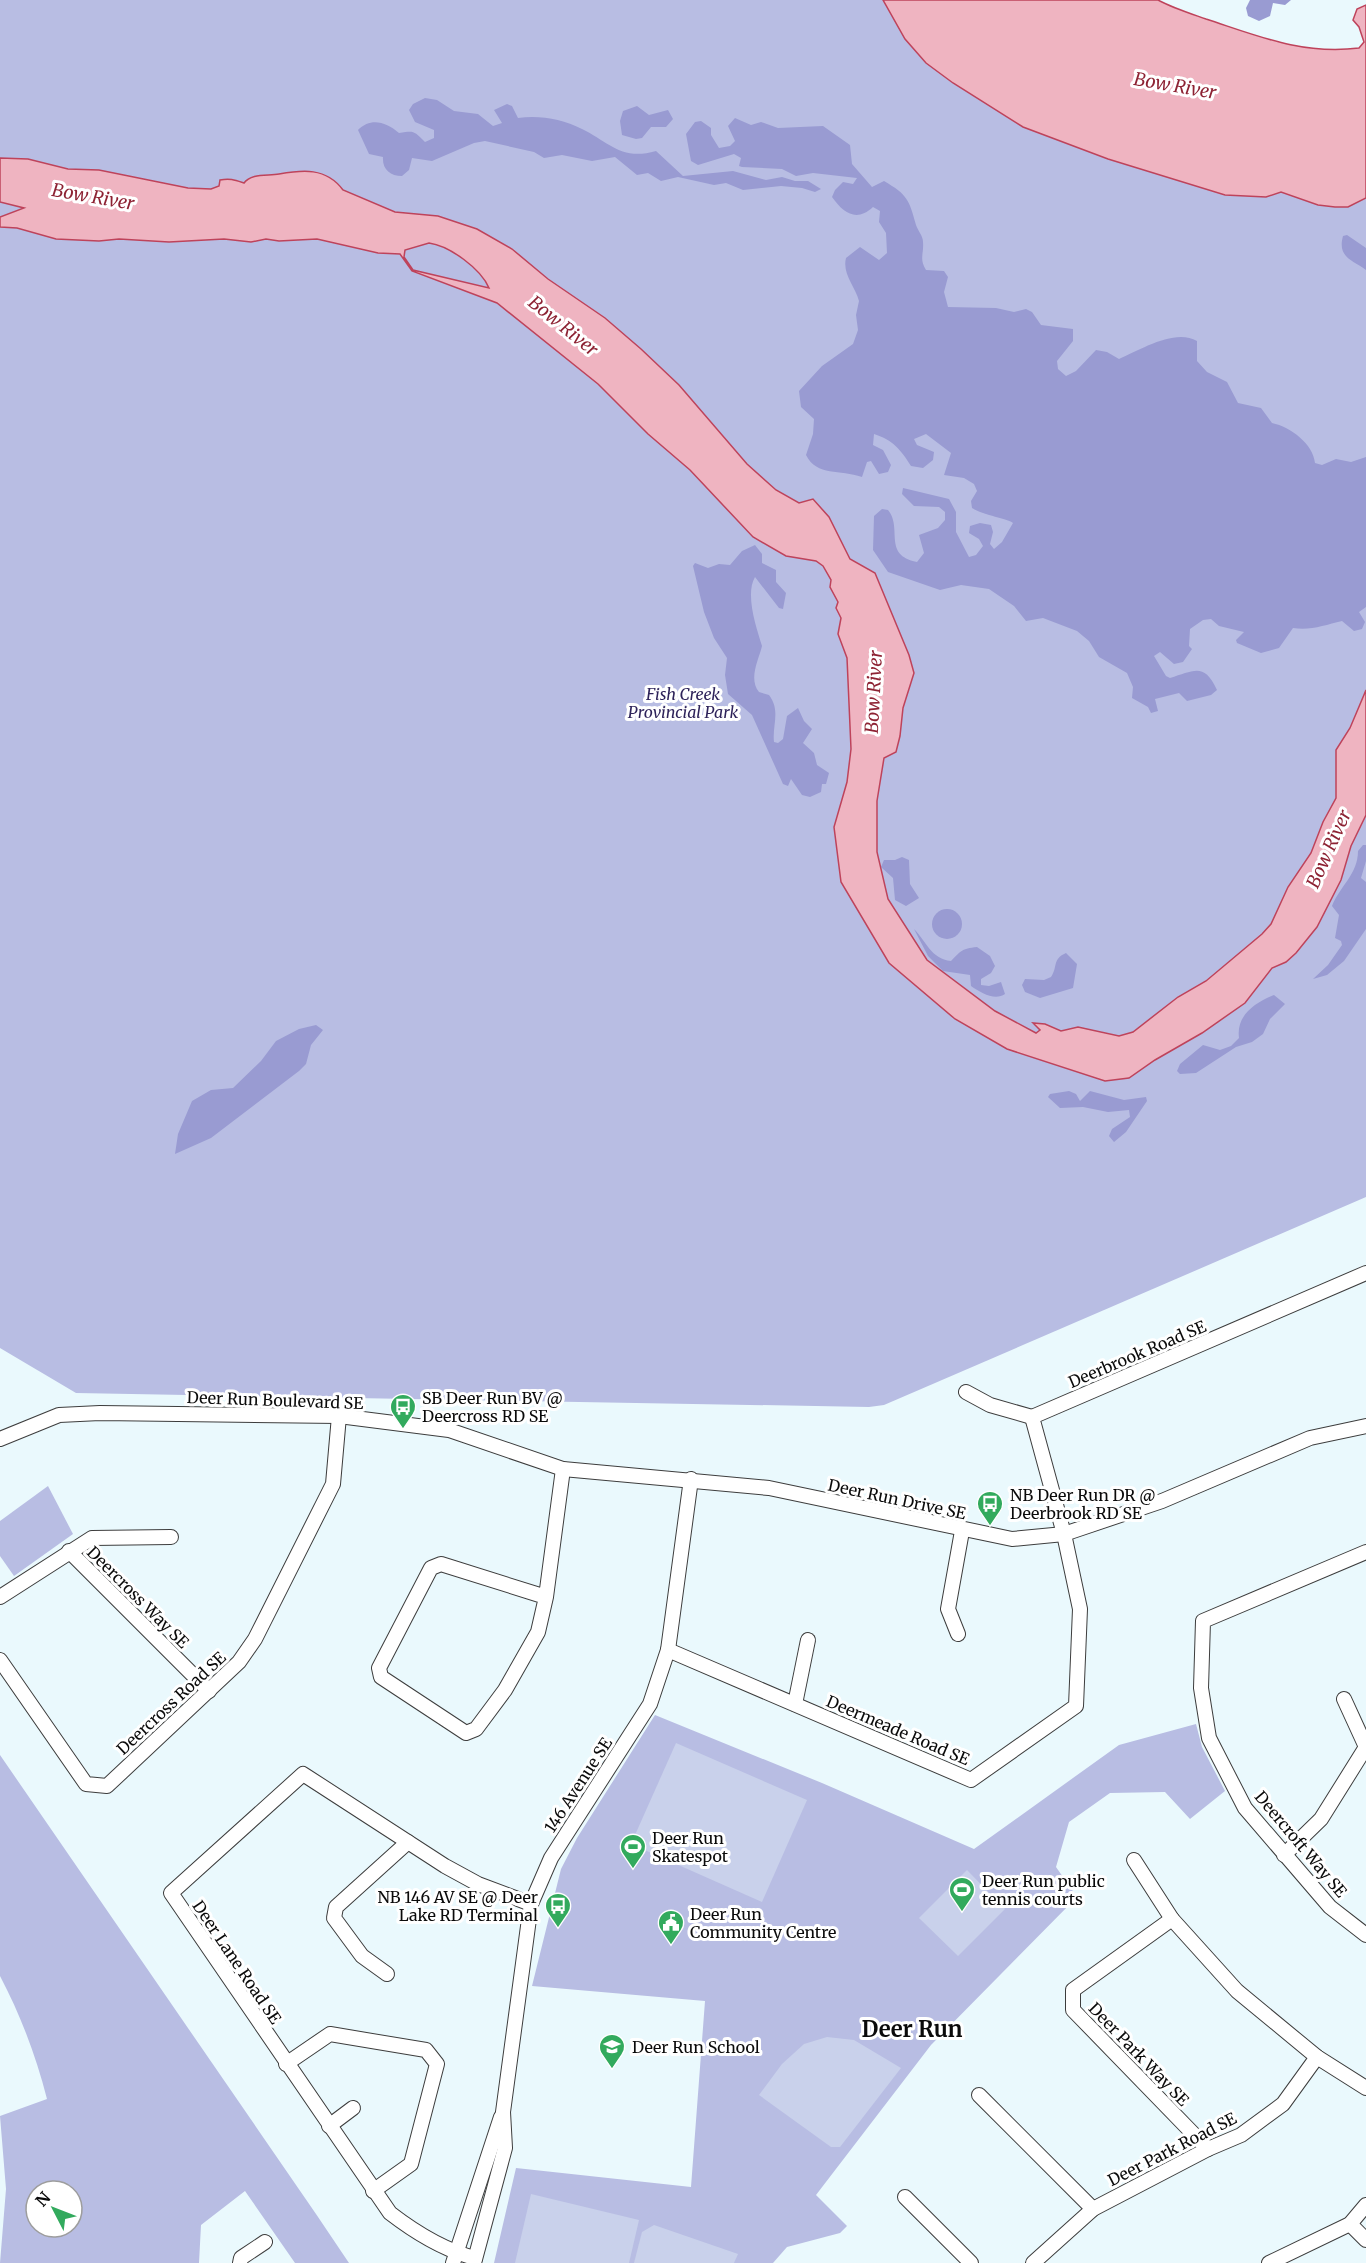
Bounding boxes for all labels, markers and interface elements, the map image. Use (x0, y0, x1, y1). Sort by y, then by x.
water label: Bow River (1132, 67, 1219, 104)
water label: Bow River (50, 178, 137, 215)
water label: Bow River (524, 291, 603, 361)
water label: Bow River (860, 649, 887, 734)
park label: Fish Creek Provincial Park (628, 684, 738, 722)
water label: Bow River (1301, 806, 1356, 891)
street label: Deerbrook Road SE (1065, 1316, 1210, 1392)
street label: Deer Run Boulevard SE (186, 1387, 364, 1413)
place label: SB Deer Run BV @ Deercross RD SE (422, 1388, 563, 1426)
bus stop icon: SB Deer Run BV @ Deercross RD SE (388, 1392, 418, 1430)
street label: Deer Run Drive SE (826, 1475, 969, 1524)
place label: NB Deer Run DR @ Deerbrook RD SE (1010, 1485, 1156, 1523)
bus stop icon: NB Deer Run DR @ Deerbrook RD SE (975, 1489, 1005, 1527)
street label: Deercross Way SE (83, 1542, 194, 1653)
street label: Deercross Road SE (112, 1647, 230, 1759)
street label: Deermeade Road SE (823, 1691, 973, 1770)
street label: 146 Avenue SE (540, 1733, 617, 1836)
street label: Deercroft Way SE (1251, 1787, 1352, 1902)
place label: Deer Run Skatespot (652, 1828, 729, 1866)
sports icon: Deer Run Skatespot (618, 1832, 648, 1870)
place label: Deer Run public tennis courts (982, 1871, 1105, 1909)
sports icon: Deer Run public tennis courts (947, 1875, 977, 1913)
place label: NB 146 AV SE @ Deer Lake RD Terminal (377, 1887, 538, 1925)
bus stop icon: NB 146 AV SE @ Deer Lake RD Terminal (543, 1891, 573, 1929)
street label: Deer Lane Road SE (188, 1897, 286, 2028)
place label: Deer Run Community Centre (690, 1904, 836, 1942)
public building icon: Deer Run Community Centre (656, 1908, 686, 1946)
street label: Deer Park Way SE (1085, 1998, 1194, 2110)
district label: Deer Run (861, 2015, 963, 2043)
school or university icon: Deer Run School (597, 2032, 627, 2070)
place label: Deer Run School (632, 2037, 760, 2057)
street label: Deer Park Road SE (1104, 2108, 1240, 2190)
north arrow (24, 2179, 84, 2239)
text: N (31, 2187, 55, 2210)

